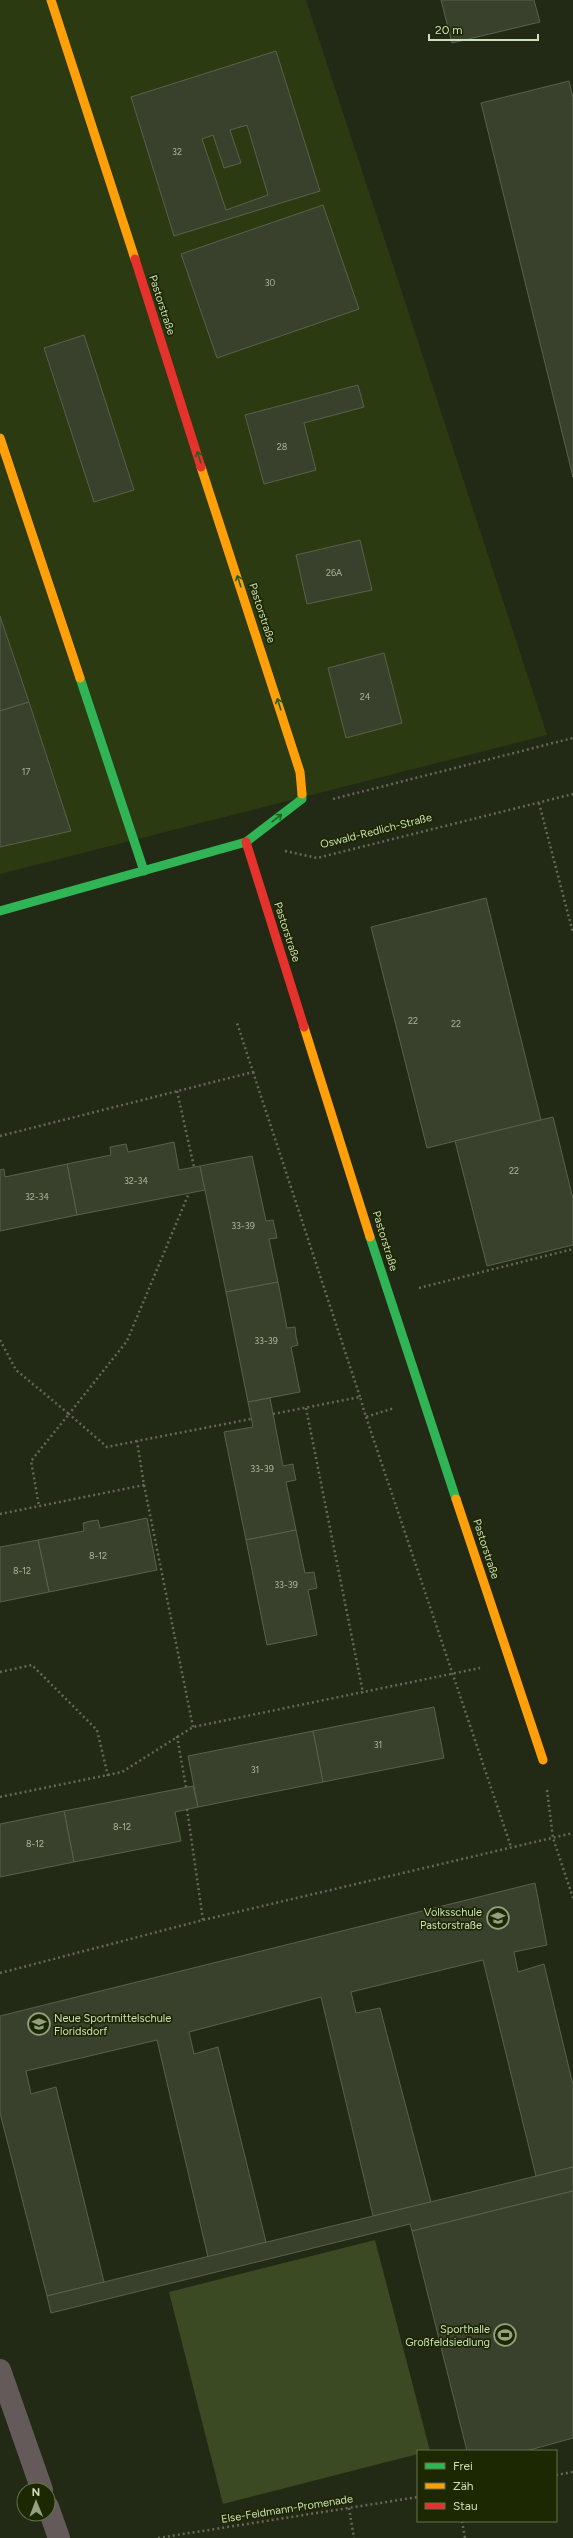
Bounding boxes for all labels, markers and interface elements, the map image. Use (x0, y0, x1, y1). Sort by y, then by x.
scale bar (429, 16, 538, 42)
text: 20 m (435, 23, 463, 37)
house number: 32 (172, 146, 182, 157)
street label: Pastorstraße (146, 273, 178, 337)
house number: 30 (265, 277, 276, 288)
house number: 28 (277, 441, 288, 452)
one-way arrow (194, 451, 202, 463)
house number: 26A (326, 567, 342, 578)
one-way arrow (234, 575, 242, 587)
street label: Pastorstraße (246, 581, 278, 645)
house number: 24 (360, 691, 371, 702)
one-way arrow (274, 699, 282, 711)
house number: 17 (22, 766, 30, 777)
street label: Oswald-Redlich-Straße (319, 811, 433, 851)
one-way arrow (271, 814, 282, 823)
street label: Pastorstraße (271, 900, 303, 964)
house number: 22 (408, 1015, 418, 1026)
house number: 22 (451, 1018, 461, 1029)
house number: 22 (509, 1165, 519, 1176)
house number: 32-34 (124, 1175, 148, 1186)
house number: 32-34 (25, 1191, 49, 1202)
street label: Pastorstraße (370, 1209, 400, 1273)
house number: 33-39 (231, 1220, 255, 1231)
house number: 33-39 (254, 1335, 278, 1346)
house number: 33-39 (250, 1463, 274, 1474)
street label: Pastorstraße (470, 1517, 502, 1581)
house number: 8-12 (89, 1550, 107, 1561)
house number: 8-12 (13, 1565, 31, 1576)
house number: 33-39 (274, 1579, 298, 1590)
house number: 31 (374, 1739, 382, 1750)
house number: 31 (251, 1764, 259, 1775)
house number: 8-12 (113, 1821, 131, 1832)
house number: 8-12 (26, 1838, 44, 1849)
school or university icon: Volksschule Pastorstraße (485, 1905, 511, 1931)
place label: Volksschule Pastorstraße (420, 1906, 482, 1932)
school or university icon: Neue Sportmittelschule Floridsdorf (26, 2011, 52, 2037)
place label: Neue Sportmittelschule Floridsdorf (54, 2012, 171, 2038)
sports icon: Sporthalle Großfeldsiedlung (492, 2322, 518, 2348)
place label: Sporthalle Großfeldsiedlung (405, 2323, 490, 2349)
legend (417, 2450, 557, 2522)
text: Frei (453, 2459, 473, 2473)
text: Zäh (453, 2479, 474, 2493)
north arrow (16, 2482, 56, 2522)
text: N (31, 2486, 40, 2499)
street label: Else-Feldmann-Promenade (220, 2492, 354, 2526)
text: Stau (453, 2499, 478, 2513)

